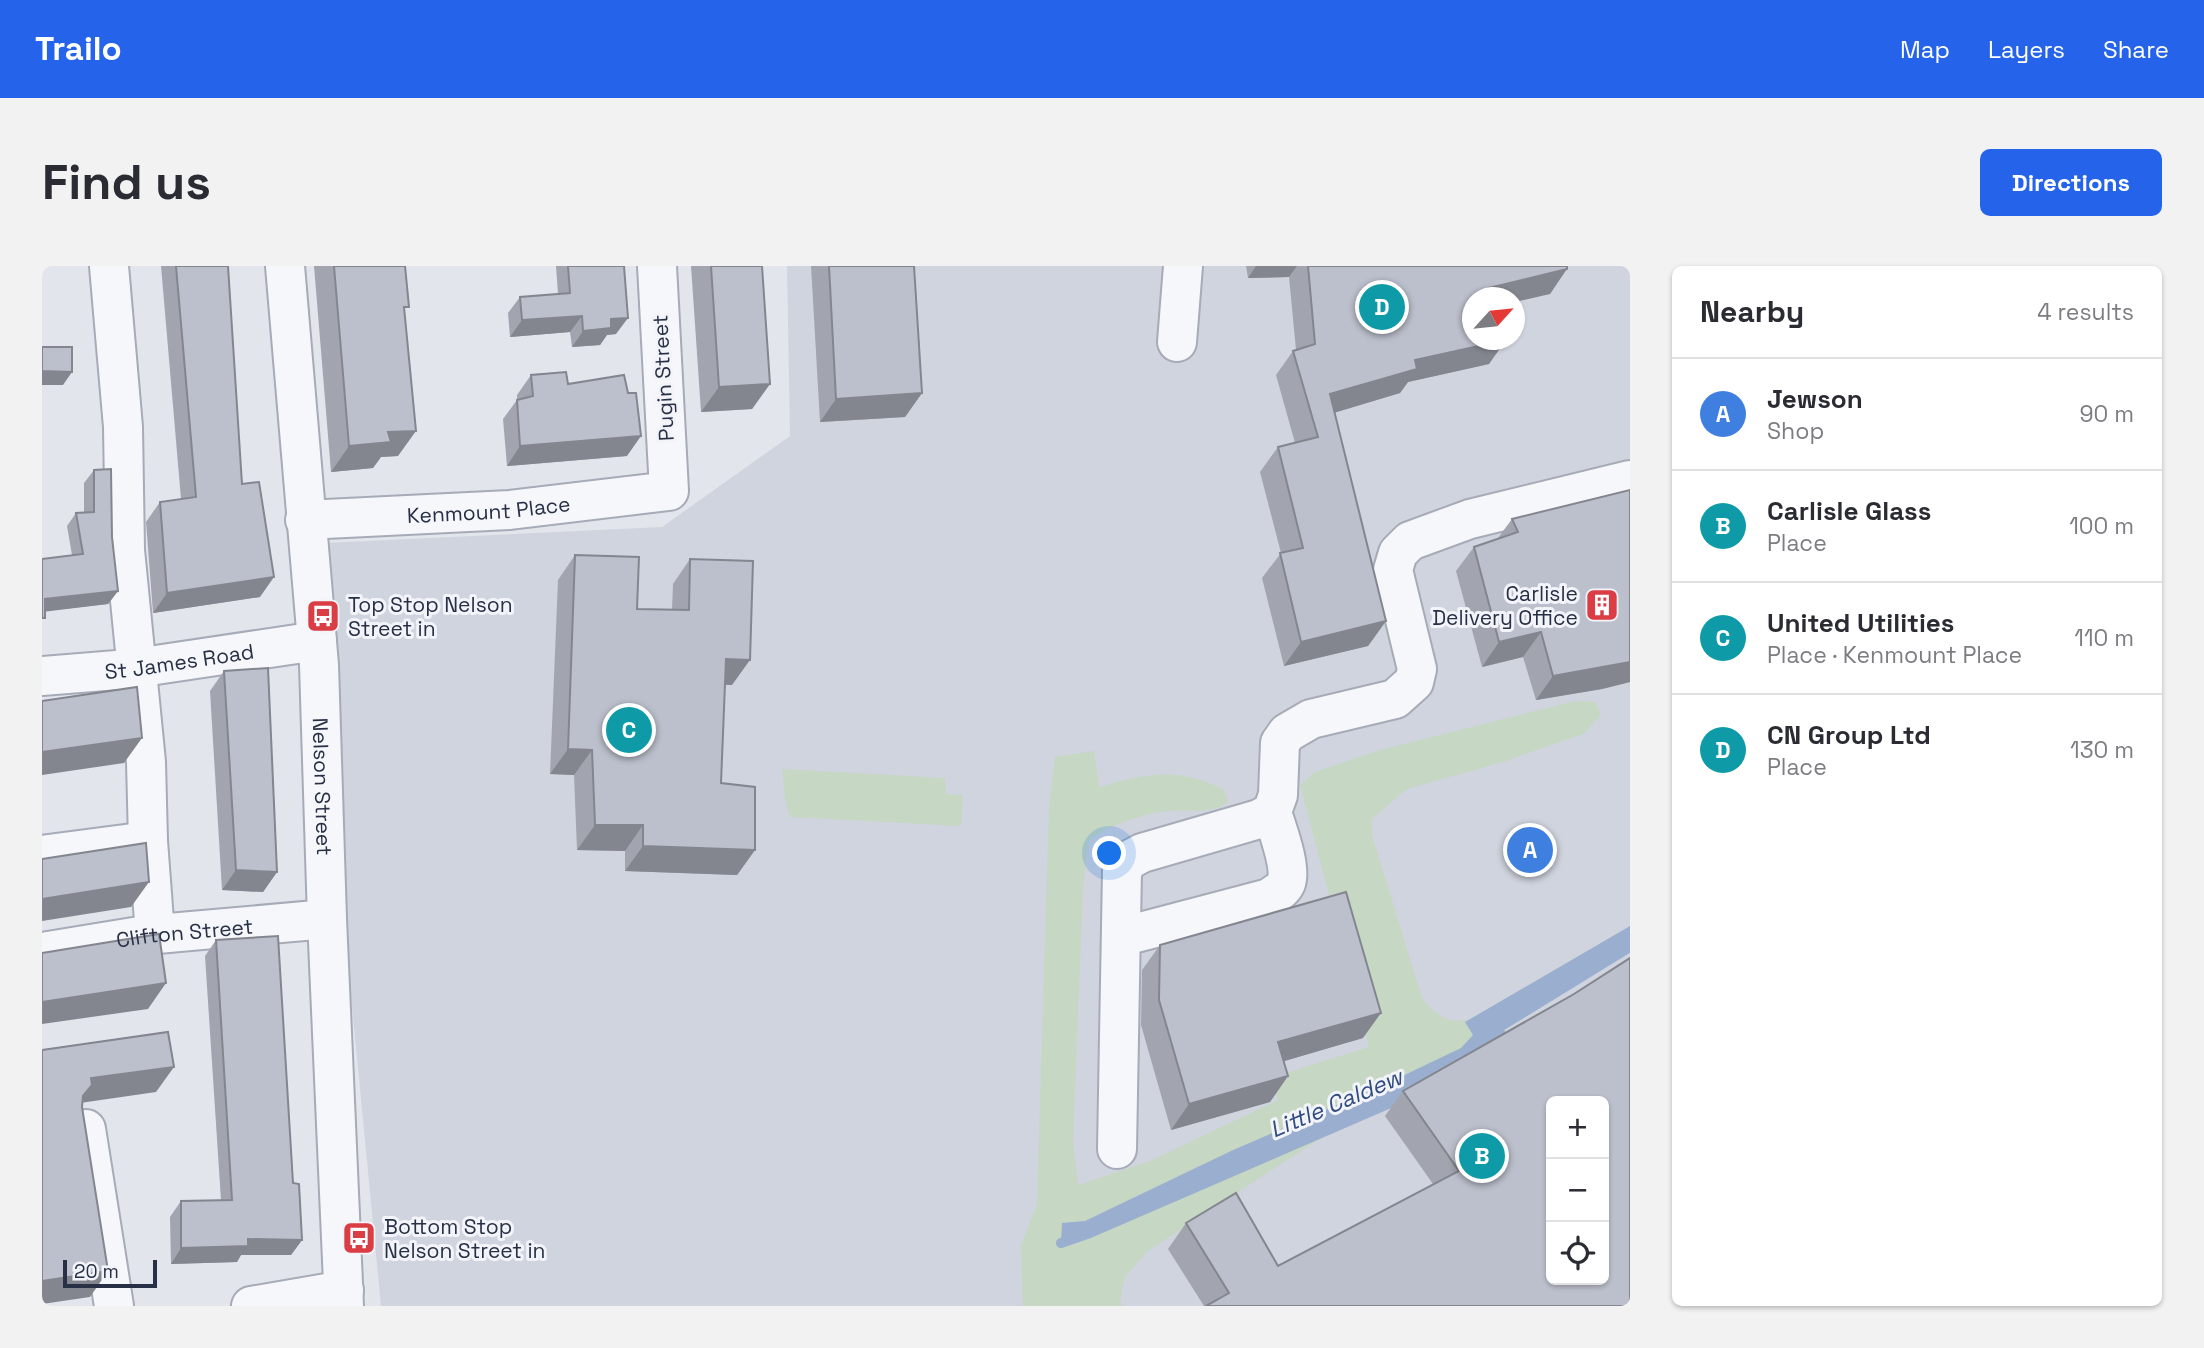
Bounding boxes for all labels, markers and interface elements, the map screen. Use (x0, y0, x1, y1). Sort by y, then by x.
text: Trailo (35, 28, 122, 70)
text: Map (1900, 34, 1950, 65)
text: Layers (1988, 34, 2065, 65)
text: Share (2103, 34, 2169, 65)
button: Directions (1980, 149, 2162, 216)
text: Find us (42, 151, 211, 213)
pin: D (1359, 281, 1405, 333)
north arrow (1462, 287, 1525, 350)
text: Nearby (1700, 292, 1804, 331)
text: 4 results (2037, 297, 2134, 327)
street label: Pugin Street (646, 314, 680, 442)
text: Jewson (1767, 382, 1863, 416)
text: A (1716, 399, 1730, 429)
text: 90 m (2079, 399, 2134, 429)
text: Shop (1767, 416, 1824, 446)
street label: Kenmount Place (406, 489, 572, 529)
text: Carlisle Glass (1767, 494, 1931, 528)
text: B (1715, 511, 1731, 541)
text: 100 m (2069, 511, 2134, 541)
text: Place (1767, 528, 1827, 558)
place label: Carlisle Delivery Office (1432, 580, 1578, 631)
building icon: Carlisle Delivery Office (1583, 586, 1621, 624)
place label: Top Stop Nelson Street in (348, 591, 513, 642)
bus stop icon: Top Stop Nelson Street in (304, 597, 342, 635)
text: United Utilities (1767, 606, 1954, 640)
text: C (1716, 623, 1730, 653)
text: 110 m (2074, 623, 2134, 653)
street label: St James Road (103, 637, 256, 684)
text: Place · Kenmount Place (1767, 640, 2022, 670)
pin: C (606, 704, 652, 756)
street label: Nelson Street (307, 717, 338, 856)
text: CN Group Ltd (1767, 718, 1931, 752)
text: D (1715, 735, 1731, 765)
text: 130 m (2070, 735, 2134, 765)
text: Place (1767, 752, 1827, 782)
pin: A (1507, 824, 1553, 876)
your location (1092, 836, 1126, 870)
street label: Clifton Street (114, 912, 254, 953)
water label: Little Caldew (1265, 1061, 1409, 1144)
map controls (1546, 1096, 1609, 1285)
button: + (1546, 1096, 1609, 1159)
pin: B (1459, 1130, 1505, 1182)
button: − (1546, 1159, 1609, 1222)
place label: Bottom Stop Nelson Street in (384, 1213, 545, 1264)
bus stop icon: Bottom Stop Nelson Street in (340, 1219, 378, 1257)
button: locate (1546, 1222, 1609, 1285)
scale bar (63, 1257, 158, 1289)
text: 20 m (74, 1259, 119, 1284)

